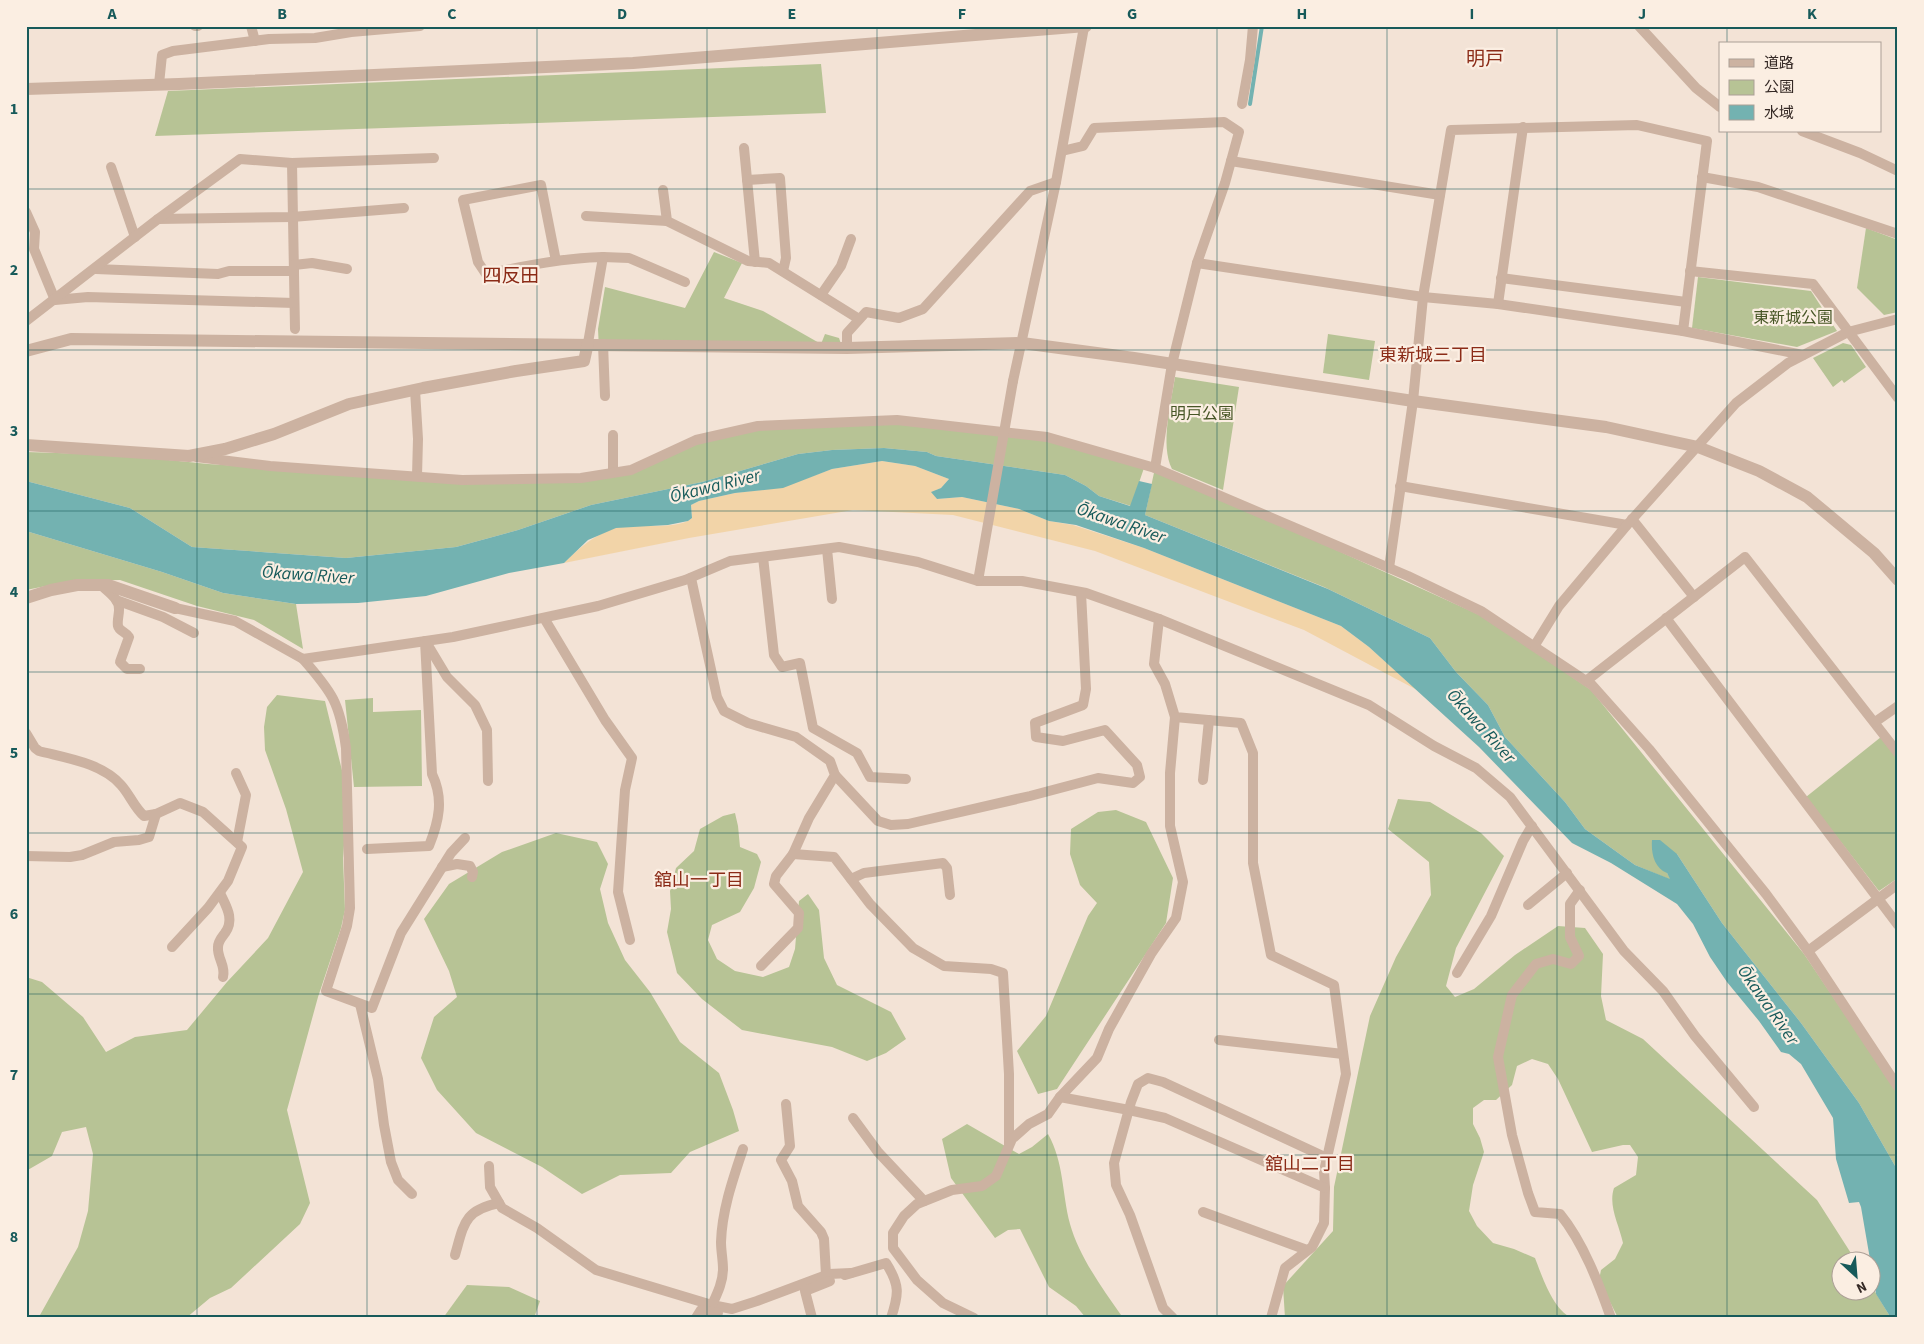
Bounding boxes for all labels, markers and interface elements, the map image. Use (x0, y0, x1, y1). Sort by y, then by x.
text: A (106, 3, 117, 25)
text: B (277, 3, 287, 25)
text: C (447, 3, 457, 25)
text: D (617, 3, 627, 25)
text: E (788, 3, 796, 25)
text: F (958, 3, 966, 25)
text: G (1127, 3, 1137, 25)
text: H (1297, 3, 1307, 25)
text: I (1470, 3, 1474, 25)
text: J (1638, 3, 1646, 25)
text: K (1807, 3, 1817, 25)
legend (1719, 42, 1882, 132)
district label: 明戸 (1466, 46, 1504, 73)
text: 道路 (1764, 53, 1794, 74)
text: 公園 (1764, 77, 1794, 98)
text: 1 (10, 98, 18, 120)
text: 水域 (1764, 103, 1794, 124)
text: 2 (10, 259, 18, 281)
district label: 四反田 (482, 263, 540, 290)
park label: 東新城公園 (1753, 307, 1833, 329)
district label: 東新城三丁目 (1379, 343, 1487, 368)
park label: 明戸公園 (1170, 403, 1234, 425)
text: 3 (10, 420, 18, 442)
water label: Ōkawa River (667, 463, 764, 509)
water label: Ōkawa River (1073, 496, 1169, 550)
water label: Ōkawa River (261, 559, 356, 591)
text: 4 (10, 581, 19, 603)
water label: Ōkawa River (1441, 683, 1522, 769)
text: 5 (10, 742, 18, 764)
district label: 舘山一丁目 (654, 868, 744, 893)
text: 6 (10, 903, 18, 925)
water label: Ōkawa River (1731, 960, 1805, 1051)
text: 7 (10, 1064, 18, 1086)
district label: 舘山二丁目 (1265, 1152, 1355, 1177)
text: 8 (10, 1226, 18, 1248)
north arrow (1832, 1252, 1882, 1302)
text: N (1853, 1276, 1870, 1298)

